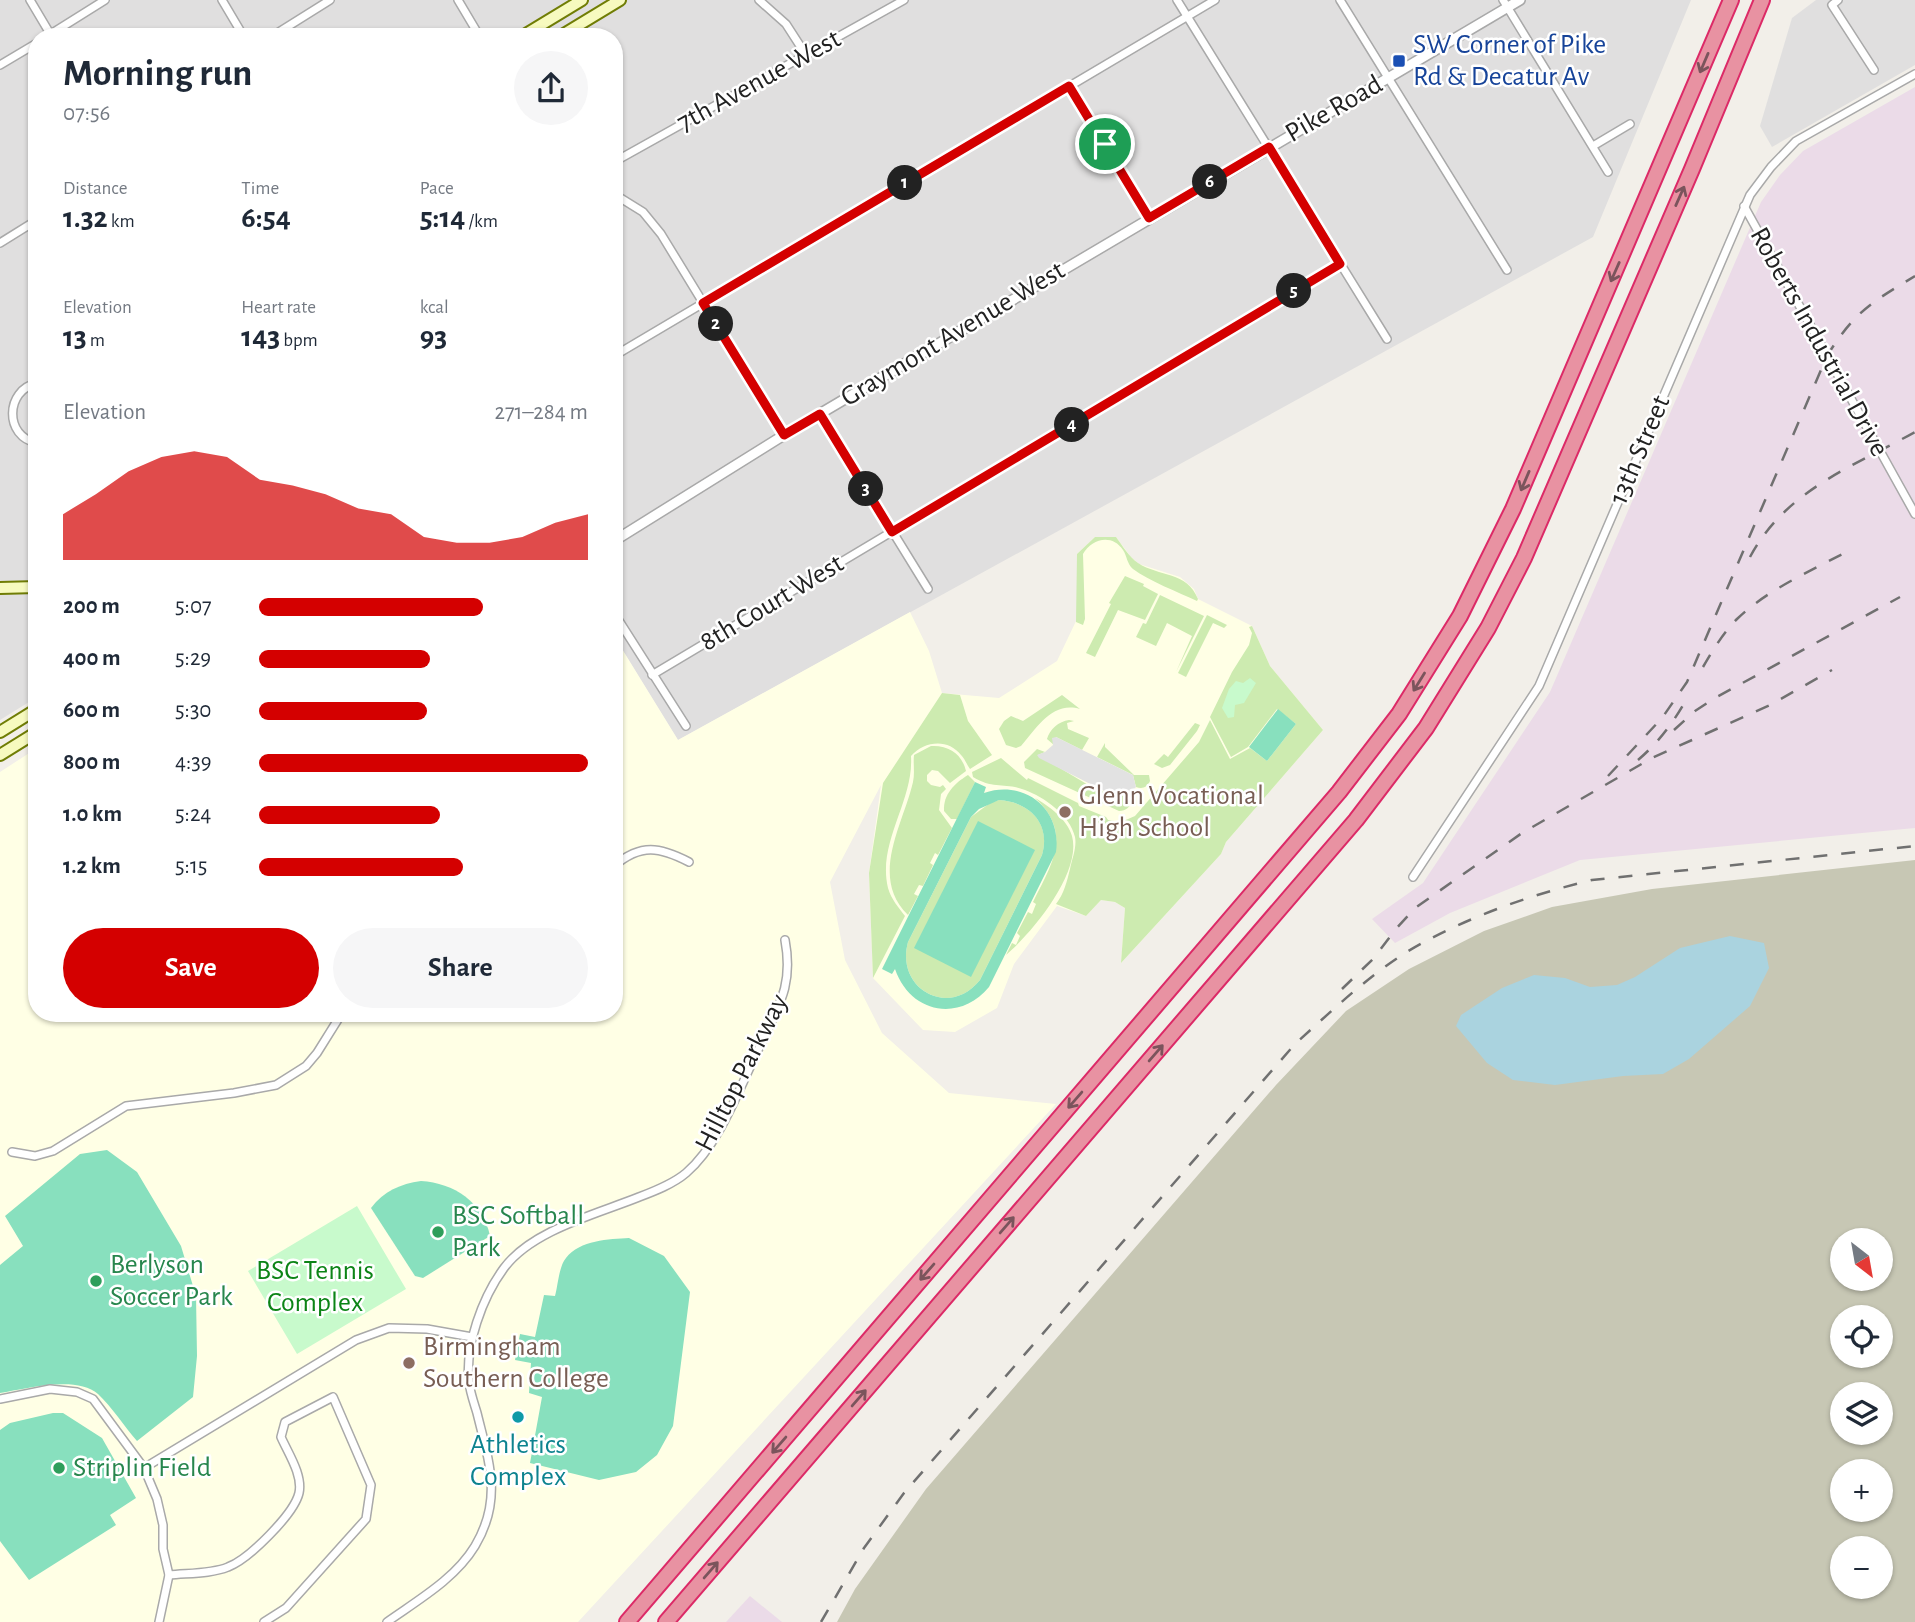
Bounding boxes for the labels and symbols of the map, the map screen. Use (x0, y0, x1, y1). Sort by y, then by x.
street label: 7th Avenue West (673, 25, 845, 137)
place label: SW Corner of Pike Rd & Decatur Av (1413, 31, 1606, 91)
one-way arrow (1697, 52, 1710, 73)
marker: SW Corner of Pike Rd & Decatur Av (1391, 53, 1407, 69)
street label: Pike Road (1281, 70, 1387, 148)
pin (1075, 114, 1135, 174)
pin: 6 (1192, 164, 1228, 200)
pin: 1 (888, 166, 922, 200)
one-way arrow (1675, 186, 1688, 207)
street label: Roberts Industrial Drive (1744, 223, 1894, 461)
street label: Graymont Avenue West (836, 256, 1070, 412)
one-way arrow (1608, 261, 1621, 282)
pin: 5 (1276, 274, 1312, 308)
pin: 2 (698, 306, 734, 342)
street label: 13th Street (1605, 391, 1675, 508)
pin: 4 (1054, 408, 1090, 442)
one-way arrow (1518, 470, 1531, 491)
pin: 3 (848, 472, 884, 506)
street label: 8th Court West (695, 549, 849, 657)
one-way arrow (1412, 672, 1426, 691)
place label: Glenn Vocational High School (1079, 782, 1264, 842)
marker: Glenn Vocational High School (1057, 804, 1073, 820)
street label: Hilltop Parkway (690, 990, 794, 1156)
one-way arrow (1148, 1044, 1164, 1062)
one-way arrow (1067, 1090, 1083, 1108)
place label: BSC Softball Park (452, 1202, 584, 1262)
one-way arrow (999, 1217, 1015, 1235)
marker: BSC Softball Park (430, 1224, 446, 1240)
north arrow (1830, 1228, 1894, 1292)
place label: Berlyson Soccer Park (110, 1251, 233, 1311)
park label: BSC Tennis Complex (256, 1257, 374, 1317)
one-way arrow (919, 1263, 935, 1281)
marker: Berlyson Soccer Park (88, 1273, 104, 1289)
place label: Birmingham Southern College (423, 1333, 609, 1393)
marker: Birmingham Southern College (401, 1355, 417, 1371)
one-way arrow (851, 1389, 867, 1407)
marker: Athletics Complex (510, 1409, 526, 1425)
place label: Athletics Complex (470, 1431, 566, 1491)
one-way arrow (771, 1436, 787, 1454)
place label: Striplin Field (73, 1454, 211, 1482)
marker: Striplin Field (51, 1460, 67, 1476)
one-way arrow (703, 1562, 719, 1580)

